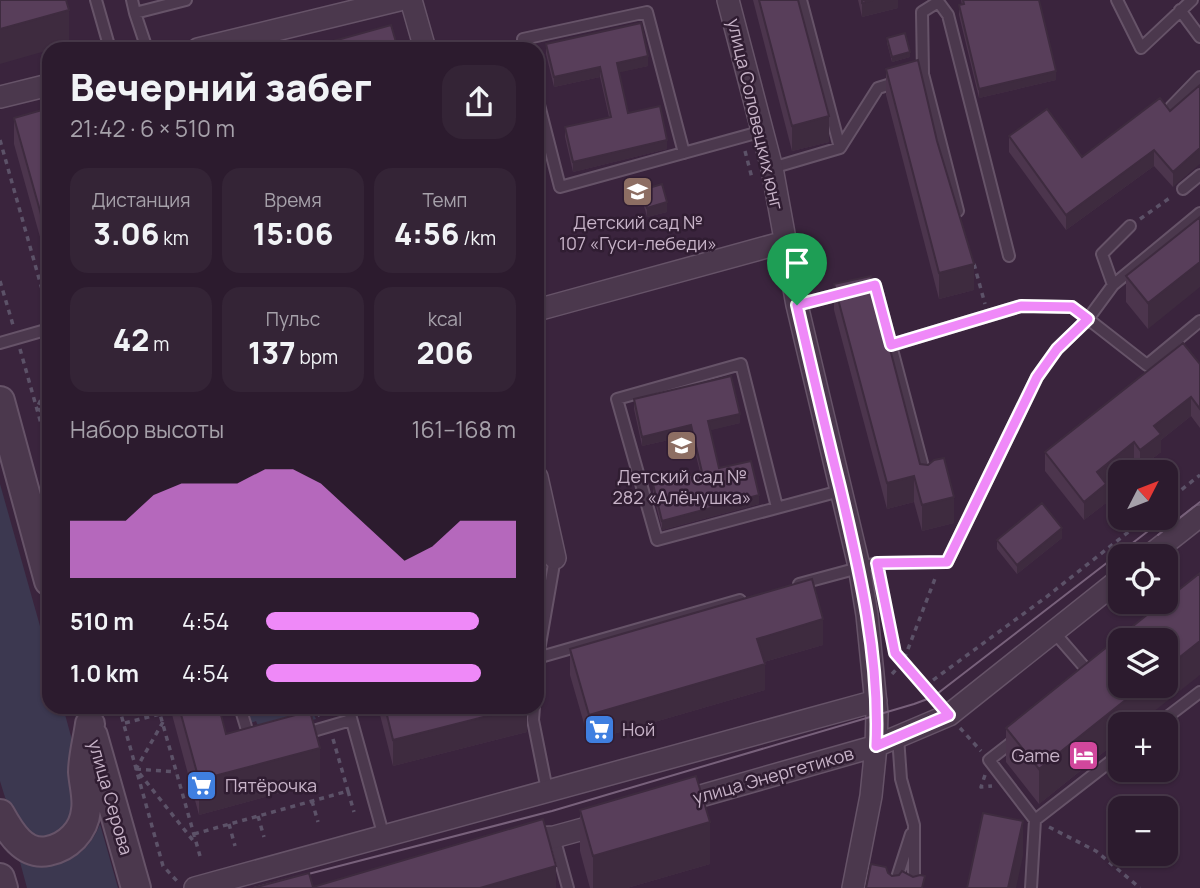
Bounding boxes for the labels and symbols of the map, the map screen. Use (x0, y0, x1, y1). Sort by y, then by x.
street label: улица Соловецких юнг (722, 16, 790, 212)
school or university icon: Детский сад № 107 «Гуси-лебеди» (621, 174, 655, 208)
place label: Детский сад № 107 «Гуси-лебеди» (559, 210, 717, 255)
pin (767, 233, 827, 305)
school or university icon: Детский сад № 282 «Алёнушка» (665, 428, 699, 462)
north arrow (1108, 460, 1178, 530)
place label: Детский сад № 282 «Алёнушка» (613, 464, 751, 509)
supermarket icon: Ной (582, 712, 616, 746)
place label: Ной (622, 717, 655, 741)
street label: улица Серова (83, 737, 139, 857)
hotel icon: Game (1066, 738, 1100, 772)
street label: улица Энергетиков (690, 740, 856, 809)
place label: Game (1012, 743, 1060, 767)
supermarket icon: Пятёрочка (185, 768, 219, 802)
place label: Пятёрочка (225, 773, 317, 797)

